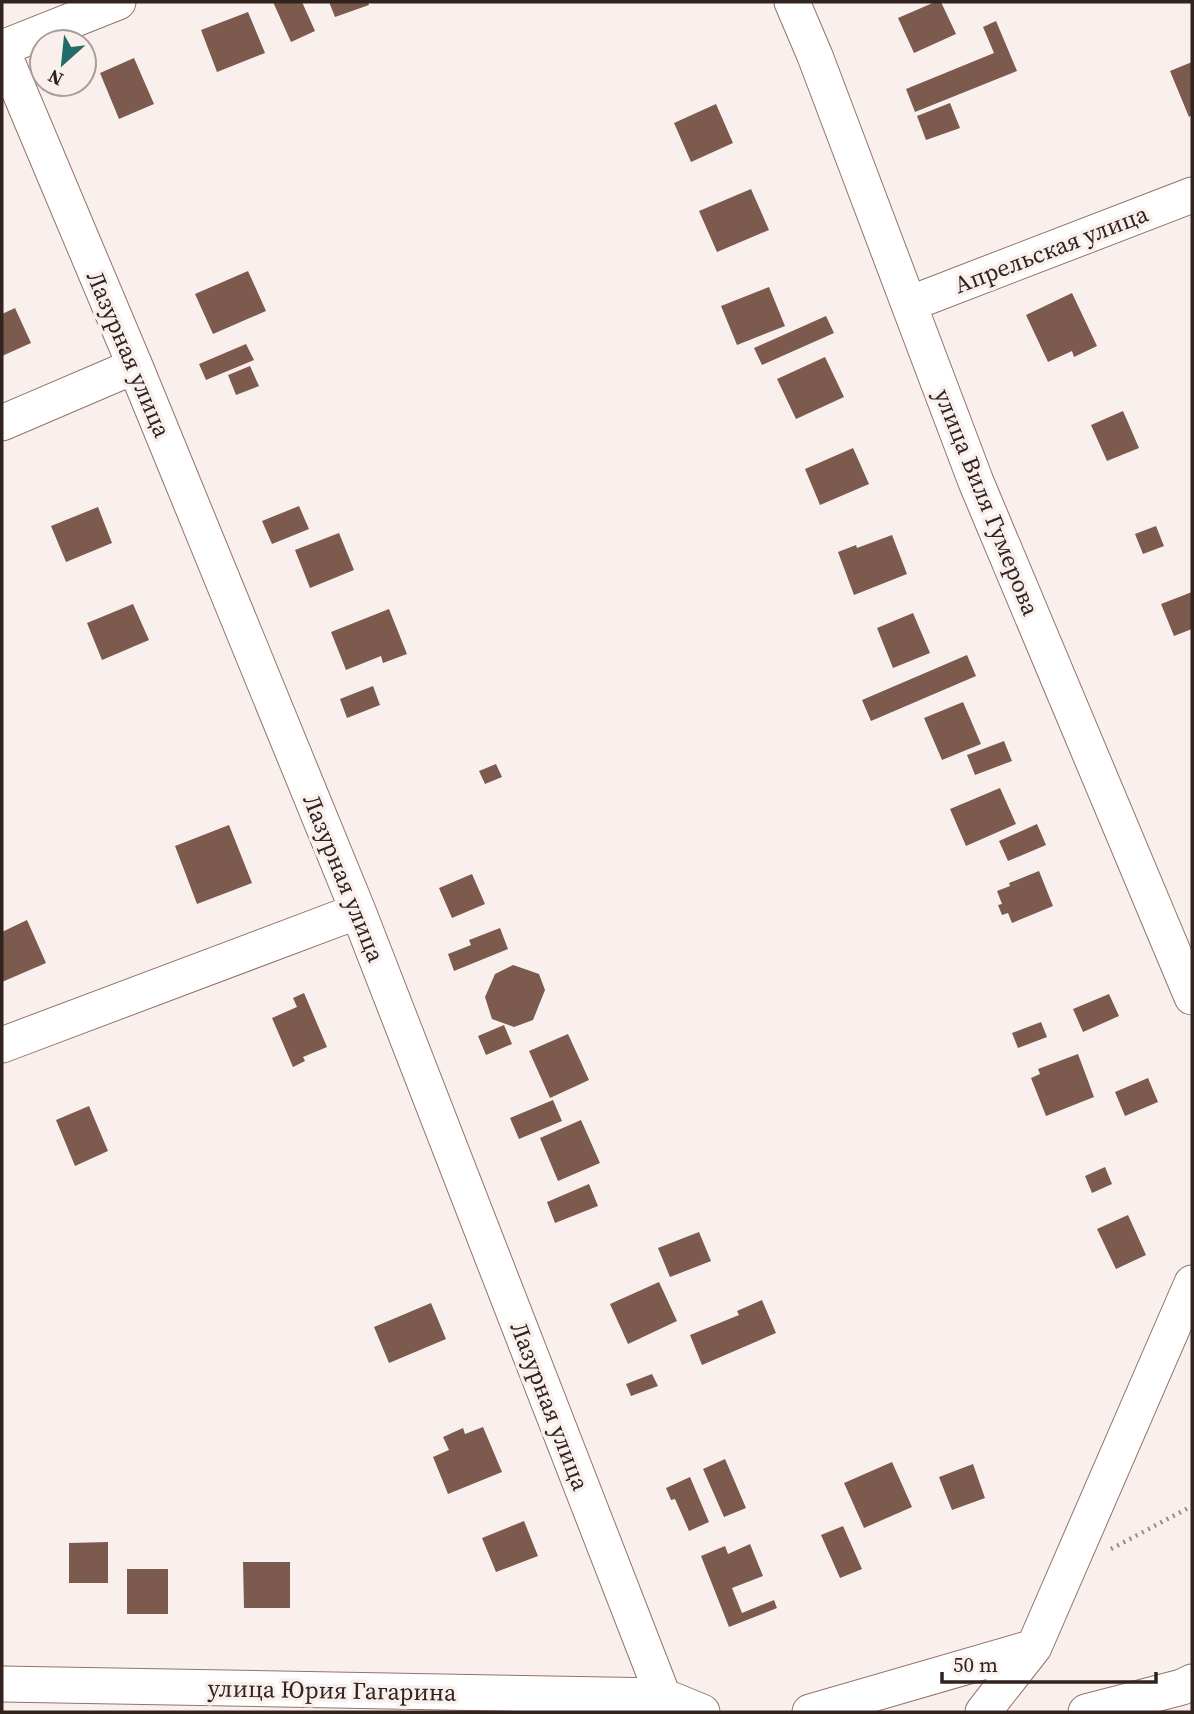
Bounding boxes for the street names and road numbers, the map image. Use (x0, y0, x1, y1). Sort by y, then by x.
street label: Апрельская улица (949, 197, 1153, 301)
street label: Лазурная улица (79, 265, 179, 443)
street label: улица Виля Гумерова (926, 384, 1048, 621)
street label: Лазурная улица (295, 789, 393, 968)
street label: Лазурная улица (503, 1317, 598, 1496)
street label: улица Юрия Гагарина (207, 1671, 457, 1709)

